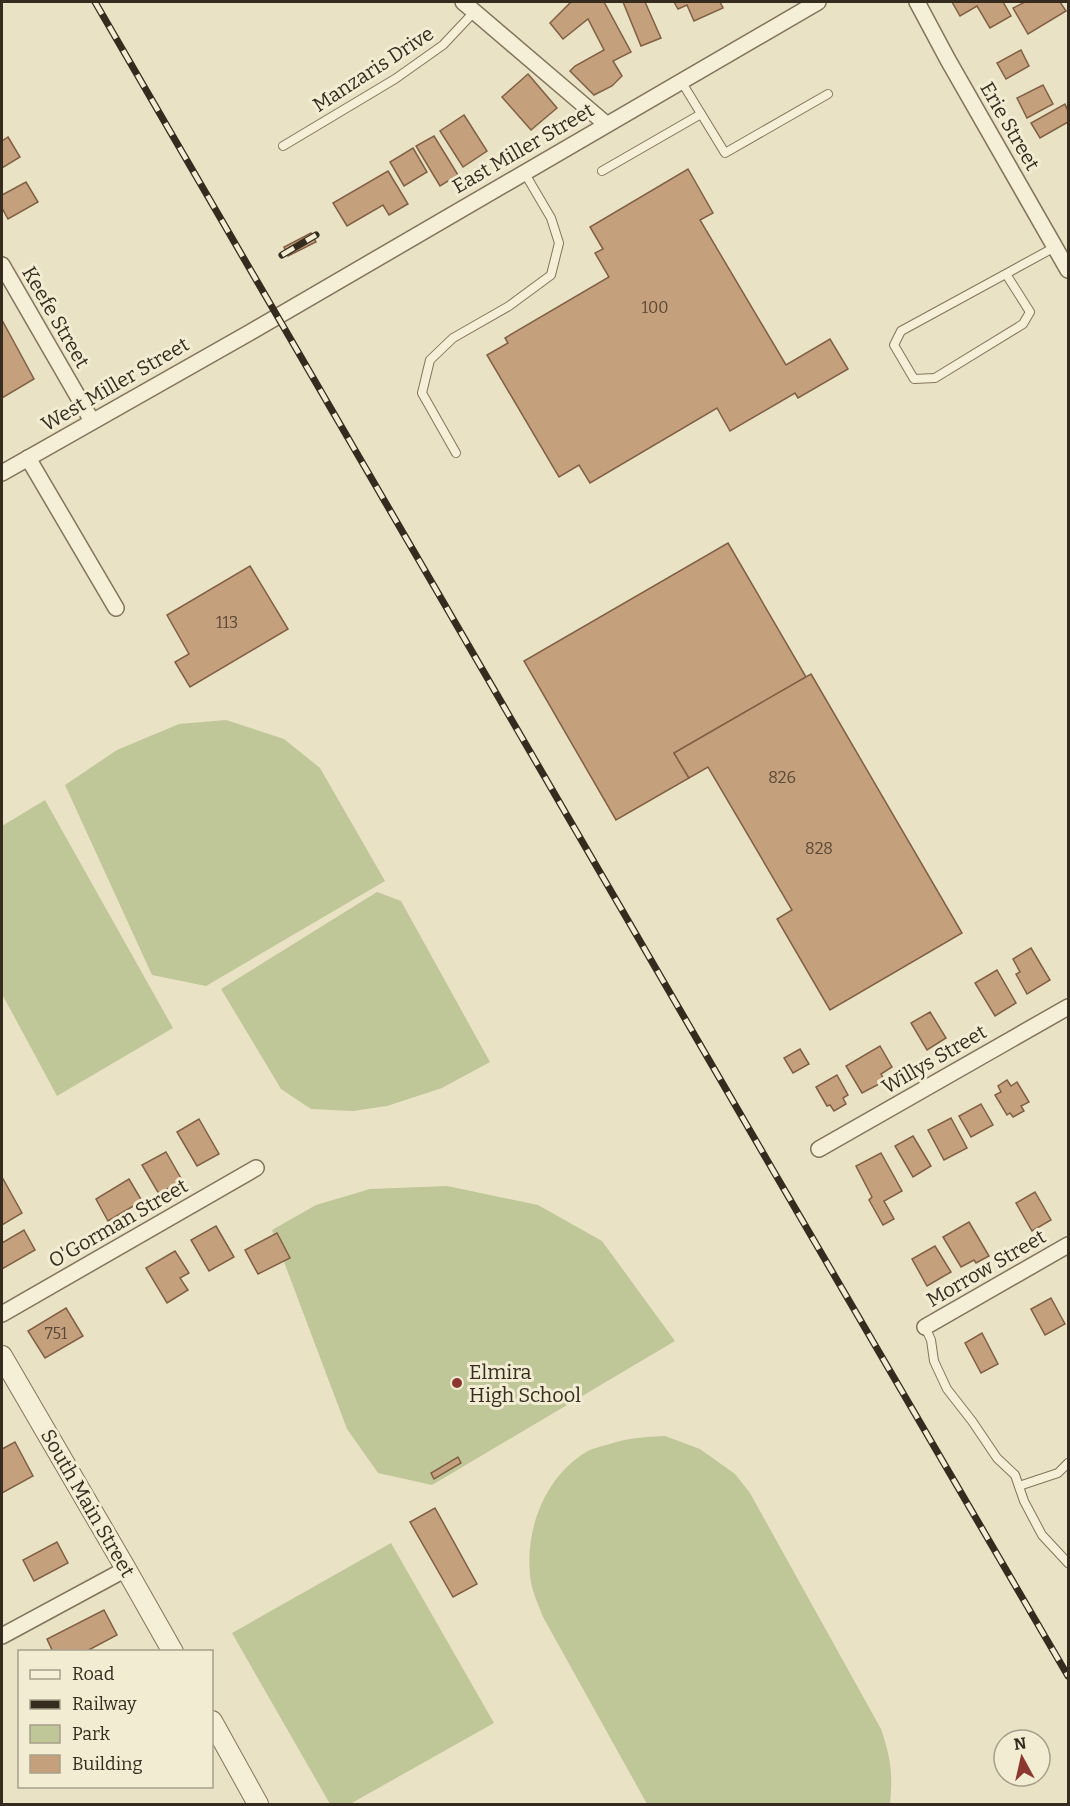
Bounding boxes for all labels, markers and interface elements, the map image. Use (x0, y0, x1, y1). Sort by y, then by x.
street label: Manzaris Drive (308, 21, 438, 117)
street label: Erie Street (975, 77, 1045, 175)
street label: East Miller Street (448, 98, 598, 198)
street label: Keefe Street (17, 262, 95, 372)
house number: 100 (641, 298, 669, 317)
street label: West Miller Street (37, 332, 193, 436)
house number: 113 (216, 613, 238, 632)
house number: 826 (768, 768, 796, 787)
house number: 828 (805, 839, 833, 858)
street label: Willys Street (877, 1019, 991, 1099)
street label: O'Gorman Street (44, 1173, 192, 1273)
street label: Morrow Street (922, 1224, 1050, 1312)
house number: 751 (45, 1324, 68, 1343)
place label: Elmira High School (469, 1360, 581, 1407)
marker: Elmira High School (450, 1376, 464, 1390)
street label: South Main Street (36, 1425, 140, 1581)
legend (18, 1650, 213, 1788)
text: Road (72, 1663, 115, 1685)
text: Railway (72, 1693, 137, 1715)
text: Park (72, 1723, 111, 1745)
north arrow (992, 1728, 1052, 1788)
text: N (1013, 1733, 1027, 1754)
text: Building (72, 1753, 143, 1775)

